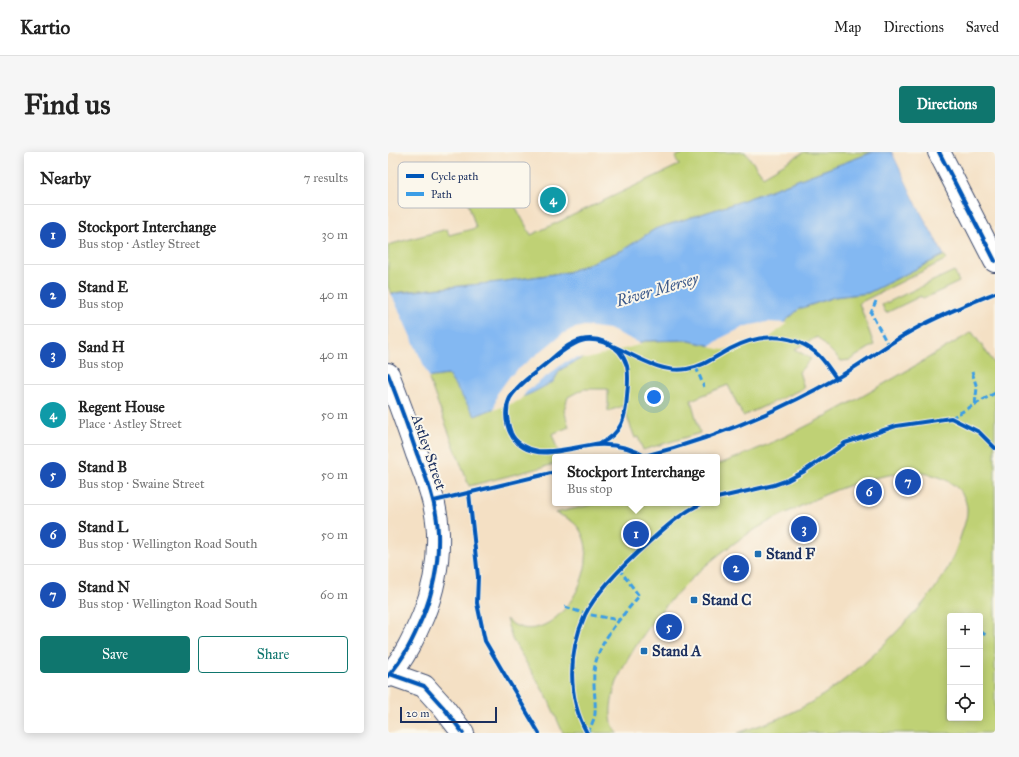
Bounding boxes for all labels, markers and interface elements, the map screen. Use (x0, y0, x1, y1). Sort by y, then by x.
text: Kartio (20, 16, 70, 39)
text: Map (834, 19, 861, 36)
text: Directions (883, 19, 944, 36)
text: Saved (966, 19, 999, 36)
button: Directions (899, 86, 995, 123)
text: Find us (24, 87, 110, 122)
legend (398, 162, 530, 208)
text: Nearby (40, 168, 91, 189)
text: 7 results (304, 170, 348, 186)
text: Cycle path (431, 170, 478, 183)
pin: 4 (540, 185, 566, 215)
text: Path (431, 188, 452, 201)
text: Stockport Interchange (78, 218, 216, 236)
text: 1 (50, 227, 56, 243)
text: 30 m (322, 227, 348, 243)
text: Bus stop · Astley Street (78, 236, 200, 252)
water label: River Mersey (613, 268, 701, 311)
text: Stand E (78, 278, 128, 296)
text: 2 (50, 287, 56, 303)
text: 40 m (319, 287, 348, 303)
text: Bus stop (78, 296, 124, 312)
text: Sand H (78, 338, 125, 356)
text: 3 (50, 347, 56, 363)
text: 40 m (319, 347, 348, 363)
text: Bus stop (78, 356, 124, 372)
your location (644, 387, 664, 407)
text: Regent House (78, 398, 165, 416)
text: 4 (49, 407, 57, 423)
text: 50 m (321, 407, 348, 423)
street label: Astley Street (407, 411, 451, 493)
text: Place · Astley Street (78, 416, 182, 432)
popup (552, 454, 720, 506)
text: Stand B (78, 458, 127, 476)
text: Stockport Interchange (567, 463, 705, 481)
text: 5 (50, 467, 56, 483)
text: 50 m (321, 467, 348, 483)
pin: 7 (895, 467, 921, 497)
text: Bus stop · Swaine Street (78, 476, 204, 492)
pin: 6 (856, 477, 882, 507)
text: Bus stop (567, 481, 612, 497)
pin: 3 (791, 514, 817, 544)
text: Stand L (78, 518, 128, 536)
pin: 1 (623, 519, 649, 549)
text: 6 (50, 527, 56, 543)
text: 50 m (321, 527, 348, 543)
text: Bus stop · Wellington Road South (78, 536, 257, 552)
place label: Stand F (766, 545, 815, 563)
marker: Stand F (753, 549, 763, 559)
pin: 2 (723, 553, 749, 583)
text: Stand N (78, 578, 130, 596)
text: 7 (50, 587, 56, 603)
text: 60 m (320, 587, 348, 603)
place label: Stand C (702, 591, 751, 609)
marker: Stand C (689, 595, 699, 605)
text: Bus stop · Wellington Road South (78, 596, 257, 612)
pin: 5 (656, 612, 682, 642)
map controls (947, 613, 983, 721)
button: + (947, 613, 983, 649)
button: Save (40, 636, 190, 673)
button: Share (198, 636, 348, 673)
place label: Stand A (652, 642, 702, 660)
marker: Stand A (639, 646, 649, 656)
button: − (947, 649, 983, 685)
button: locate (947, 685, 983, 721)
scale bar (400, 705, 497, 724)
text: 20 m (406, 707, 429, 720)

